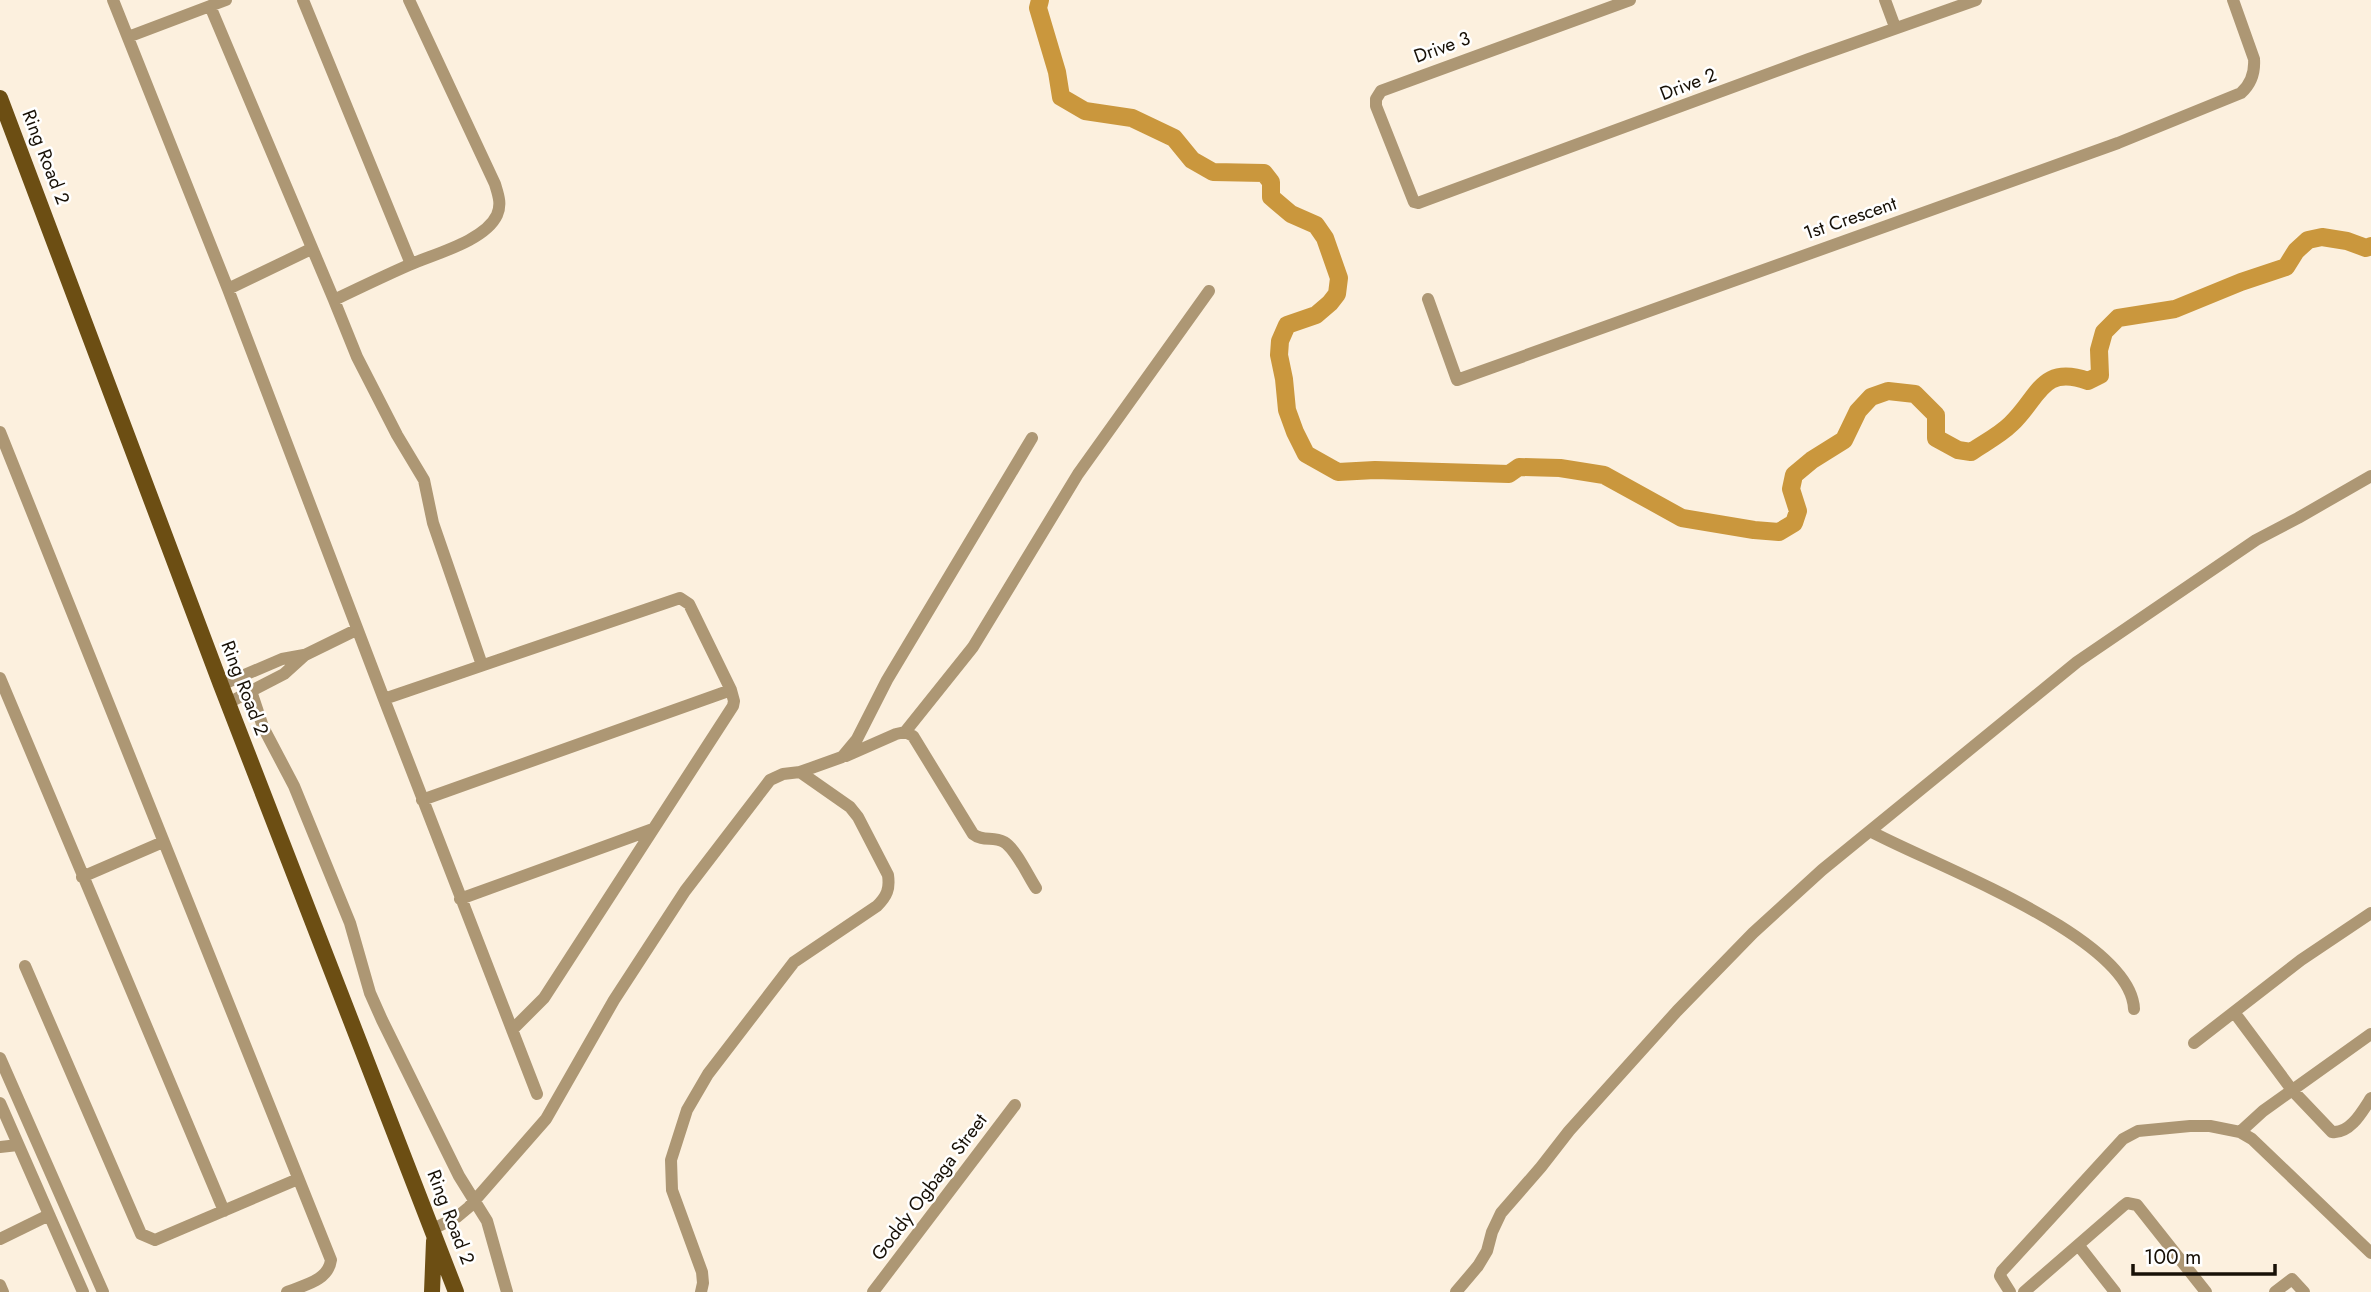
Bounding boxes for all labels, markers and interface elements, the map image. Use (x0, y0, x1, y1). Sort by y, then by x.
street label: Drive 3 (1410, 24, 1474, 70)
street label: Drive 2 (1656, 61, 1720, 107)
street label: Ring Road 2 (16, 106, 76, 208)
street label: 1st Crescent (1800, 189, 1900, 246)
street label: Ring Road 2 (215, 637, 275, 739)
street label: Goddy Ogbaga Street (865, 1108, 993, 1266)
street label: Ring Road 2 (421, 1166, 481, 1268)
scale bar (2133, 1232, 2275, 1276)
text: 100 m (2144, 1242, 2201, 1272)

